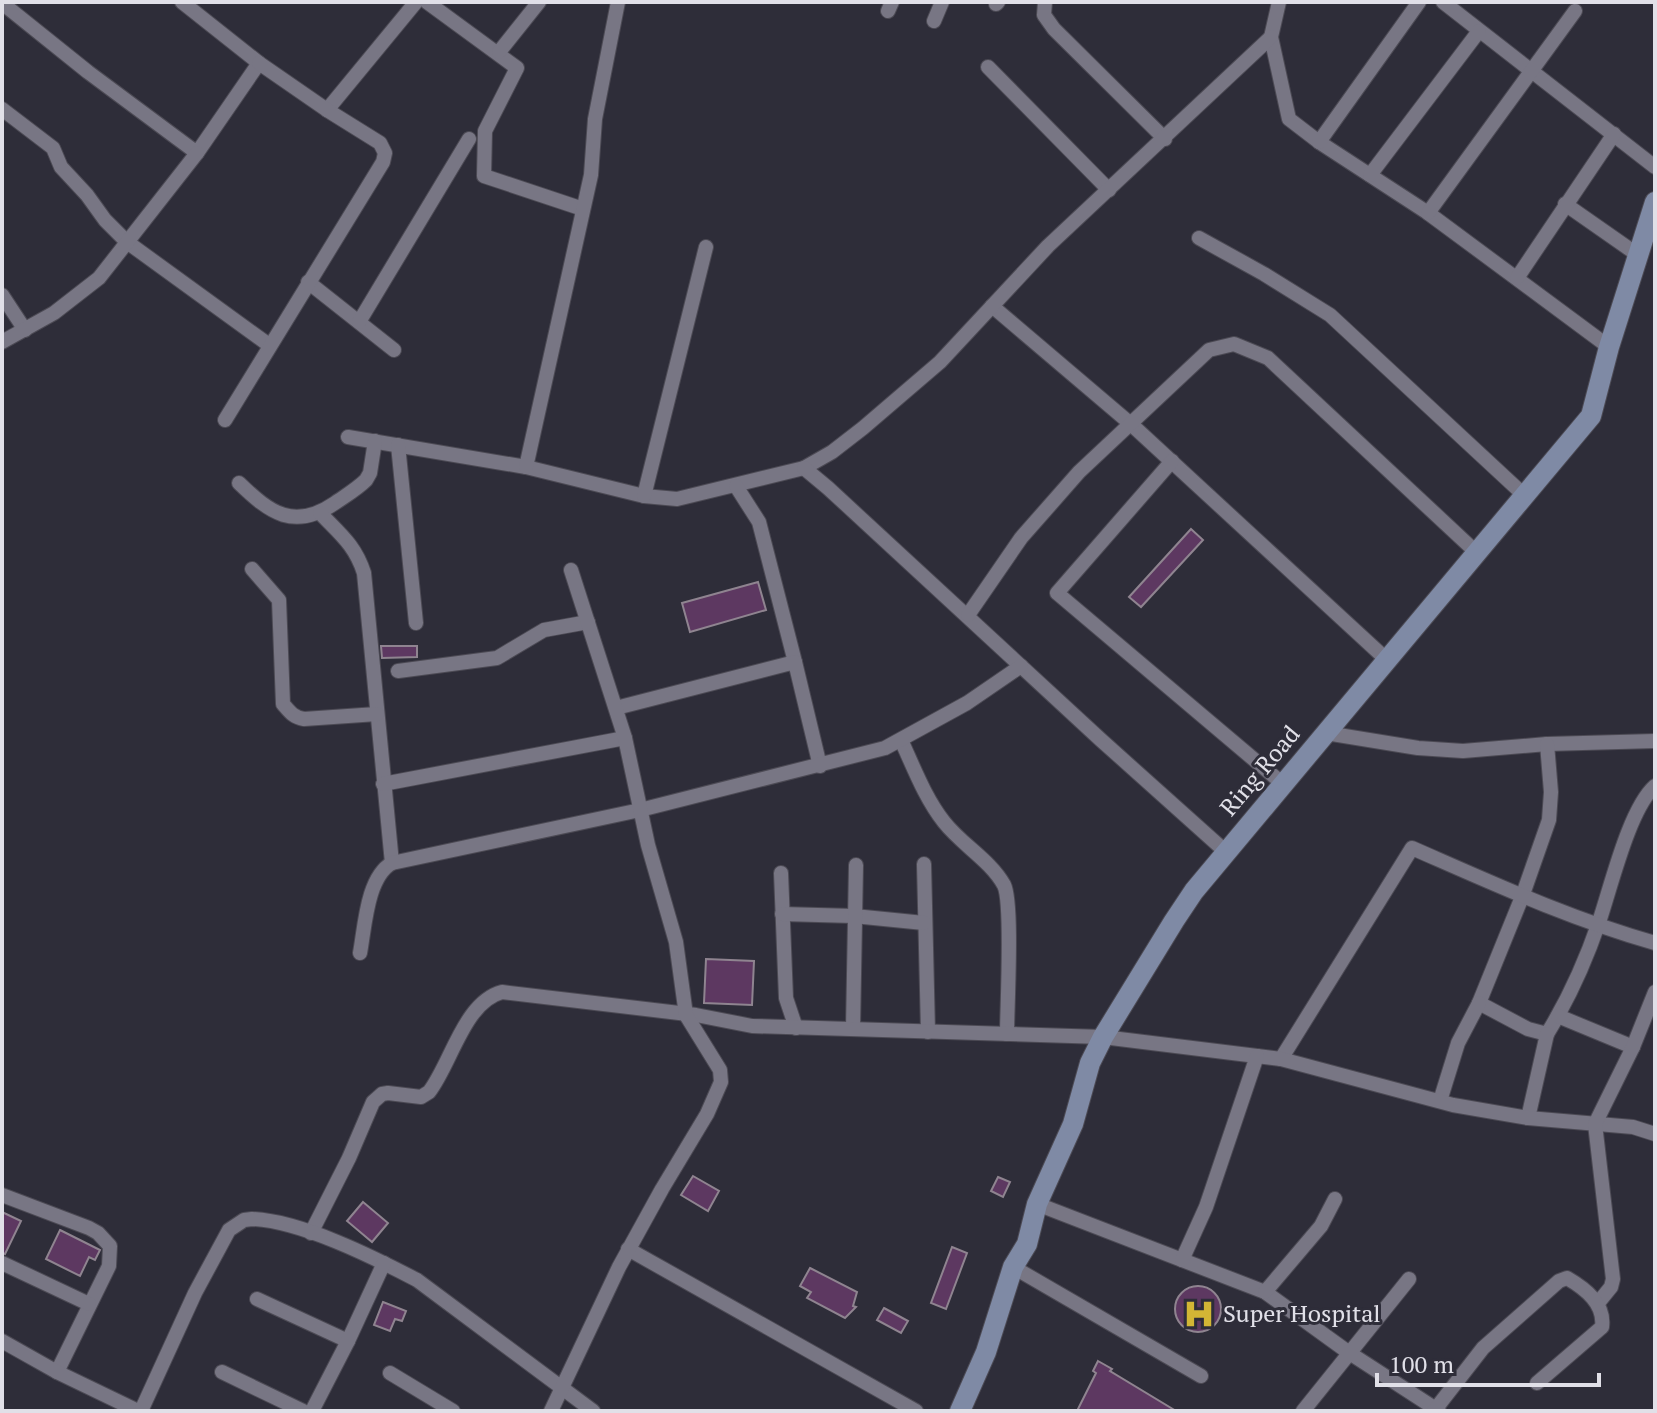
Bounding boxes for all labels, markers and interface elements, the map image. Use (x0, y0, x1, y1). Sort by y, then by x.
street label: Ring Road (1212, 718, 1306, 822)
hospital icon: Super Hospital (1182, 1297, 1216, 1331)
place label: Super Hospital (1223, 1297, 1381, 1329)
scale bar (1377, 1337, 1599, 1387)
text: 100 m (1389, 1348, 1454, 1380)

